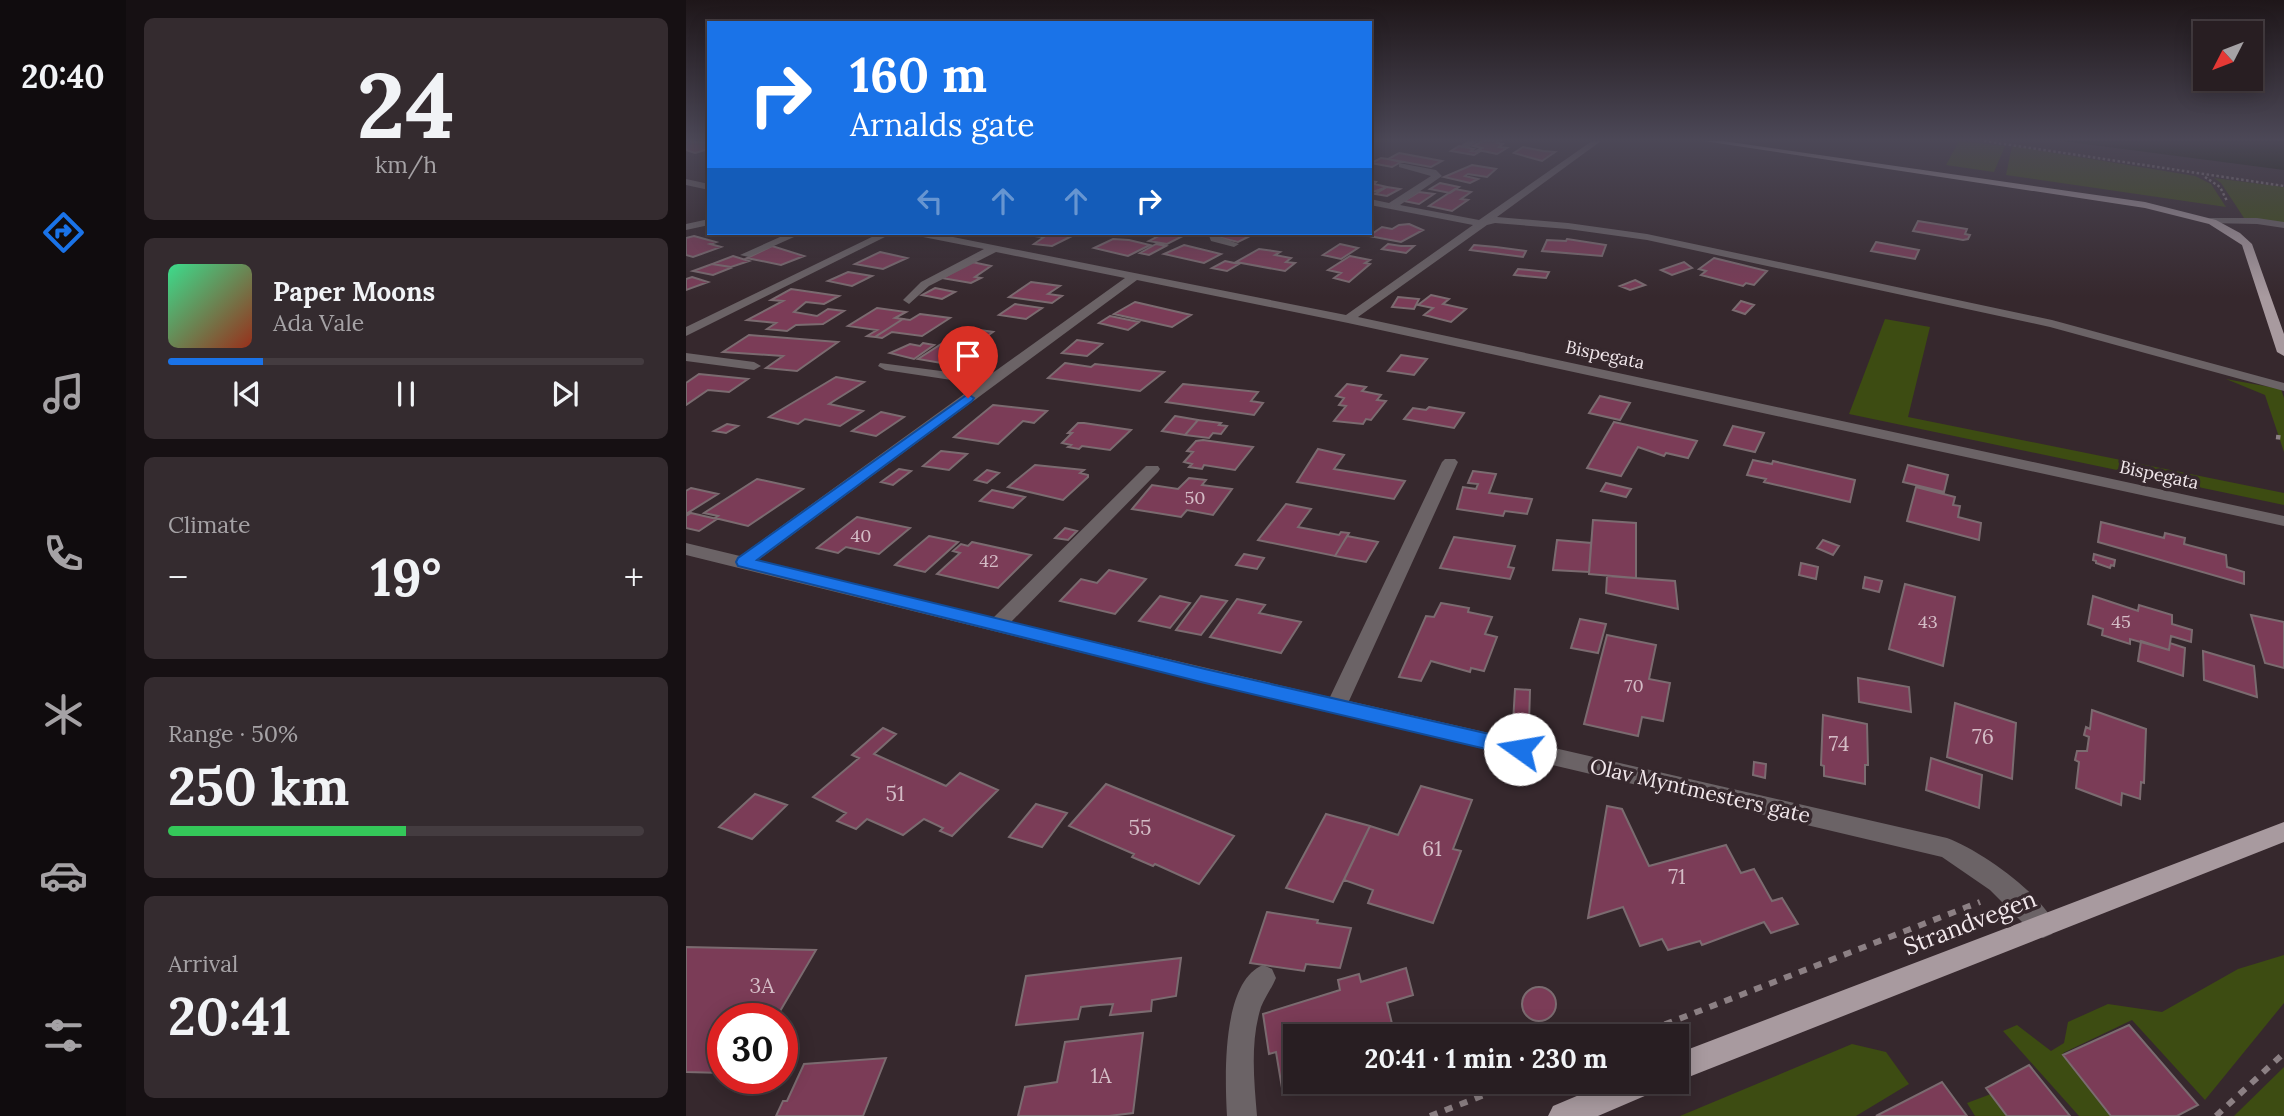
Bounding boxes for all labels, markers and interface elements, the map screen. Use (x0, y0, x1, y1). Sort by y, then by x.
north arrow (2193, 21, 2263, 91)
map controls (2193, 21, 2263, 91)
text: 160 m (850, 43, 987, 105)
text: 24 (357, 46, 455, 163)
icon: right (735, 49, 826, 140)
text: 20:40 (21, 56, 105, 97)
text: Arnalds gate (850, 104, 1035, 145)
text: km/h (375, 150, 437, 179)
icon: left (911, 182, 949, 220)
icon: ahead (984, 182, 1022, 220)
icon: ahead (1057, 182, 1095, 220)
icon: right (1130, 182, 1168, 220)
icon: directions (39, 208, 88, 257)
text: Paper Moons (273, 275, 435, 308)
text: Ada Vale (273, 308, 364, 337)
pin (938, 326, 998, 398)
street label: Bispegata (1563, 335, 1647, 374)
icon: arrive (949, 337, 987, 375)
icon: music (39, 369, 88, 418)
icon: previous (228, 375, 266, 413)
icon: pause (387, 375, 425, 413)
icon: next (546, 375, 584, 413)
street label: Bispegata (2117, 455, 2201, 494)
house number: 50 (1185, 486, 1206, 509)
text: Climate (168, 510, 250, 539)
house number: 40 (851, 524, 871, 547)
icon: phone (39, 529, 88, 578)
text: 19° (371, 544, 441, 610)
house number: 42 (979, 549, 999, 572)
text: − (168, 553, 188, 601)
text: + (624, 553, 644, 601)
house number: 43 (1918, 610, 1938, 633)
house number: 45 (2111, 610, 2131, 633)
house number: 70 (1624, 674, 1644, 697)
icon: climate (39, 690, 88, 739)
position arrow (1483, 712, 1557, 786)
text: Range · 50% (168, 719, 298, 748)
house number: 76 (1972, 723, 1994, 750)
house number: 74 (1829, 730, 1849, 757)
street label: Olav Myntmesters gate (1587, 752, 1813, 829)
text: 250 km (168, 753, 349, 819)
house number: 51 (885, 780, 905, 807)
house number: 55 (1129, 814, 1151, 841)
house number: 61 (1422, 835, 1442, 862)
icon: car (39, 851, 88, 900)
house number: 71 (1668, 863, 1686, 890)
street label: Strandvegen (1899, 883, 2041, 962)
text: Arrival (168, 949, 238, 978)
house number: 3A (750, 972, 775, 999)
text: 20:41 (168, 983, 291, 1049)
speed limit sign: 30 (707, 1003, 798, 1094)
icon: filters (39, 1011, 88, 1060)
text: 20:41 · 1 min · 230 m (1365, 1042, 1607, 1075)
house number: 1A (1090, 1062, 1112, 1089)

